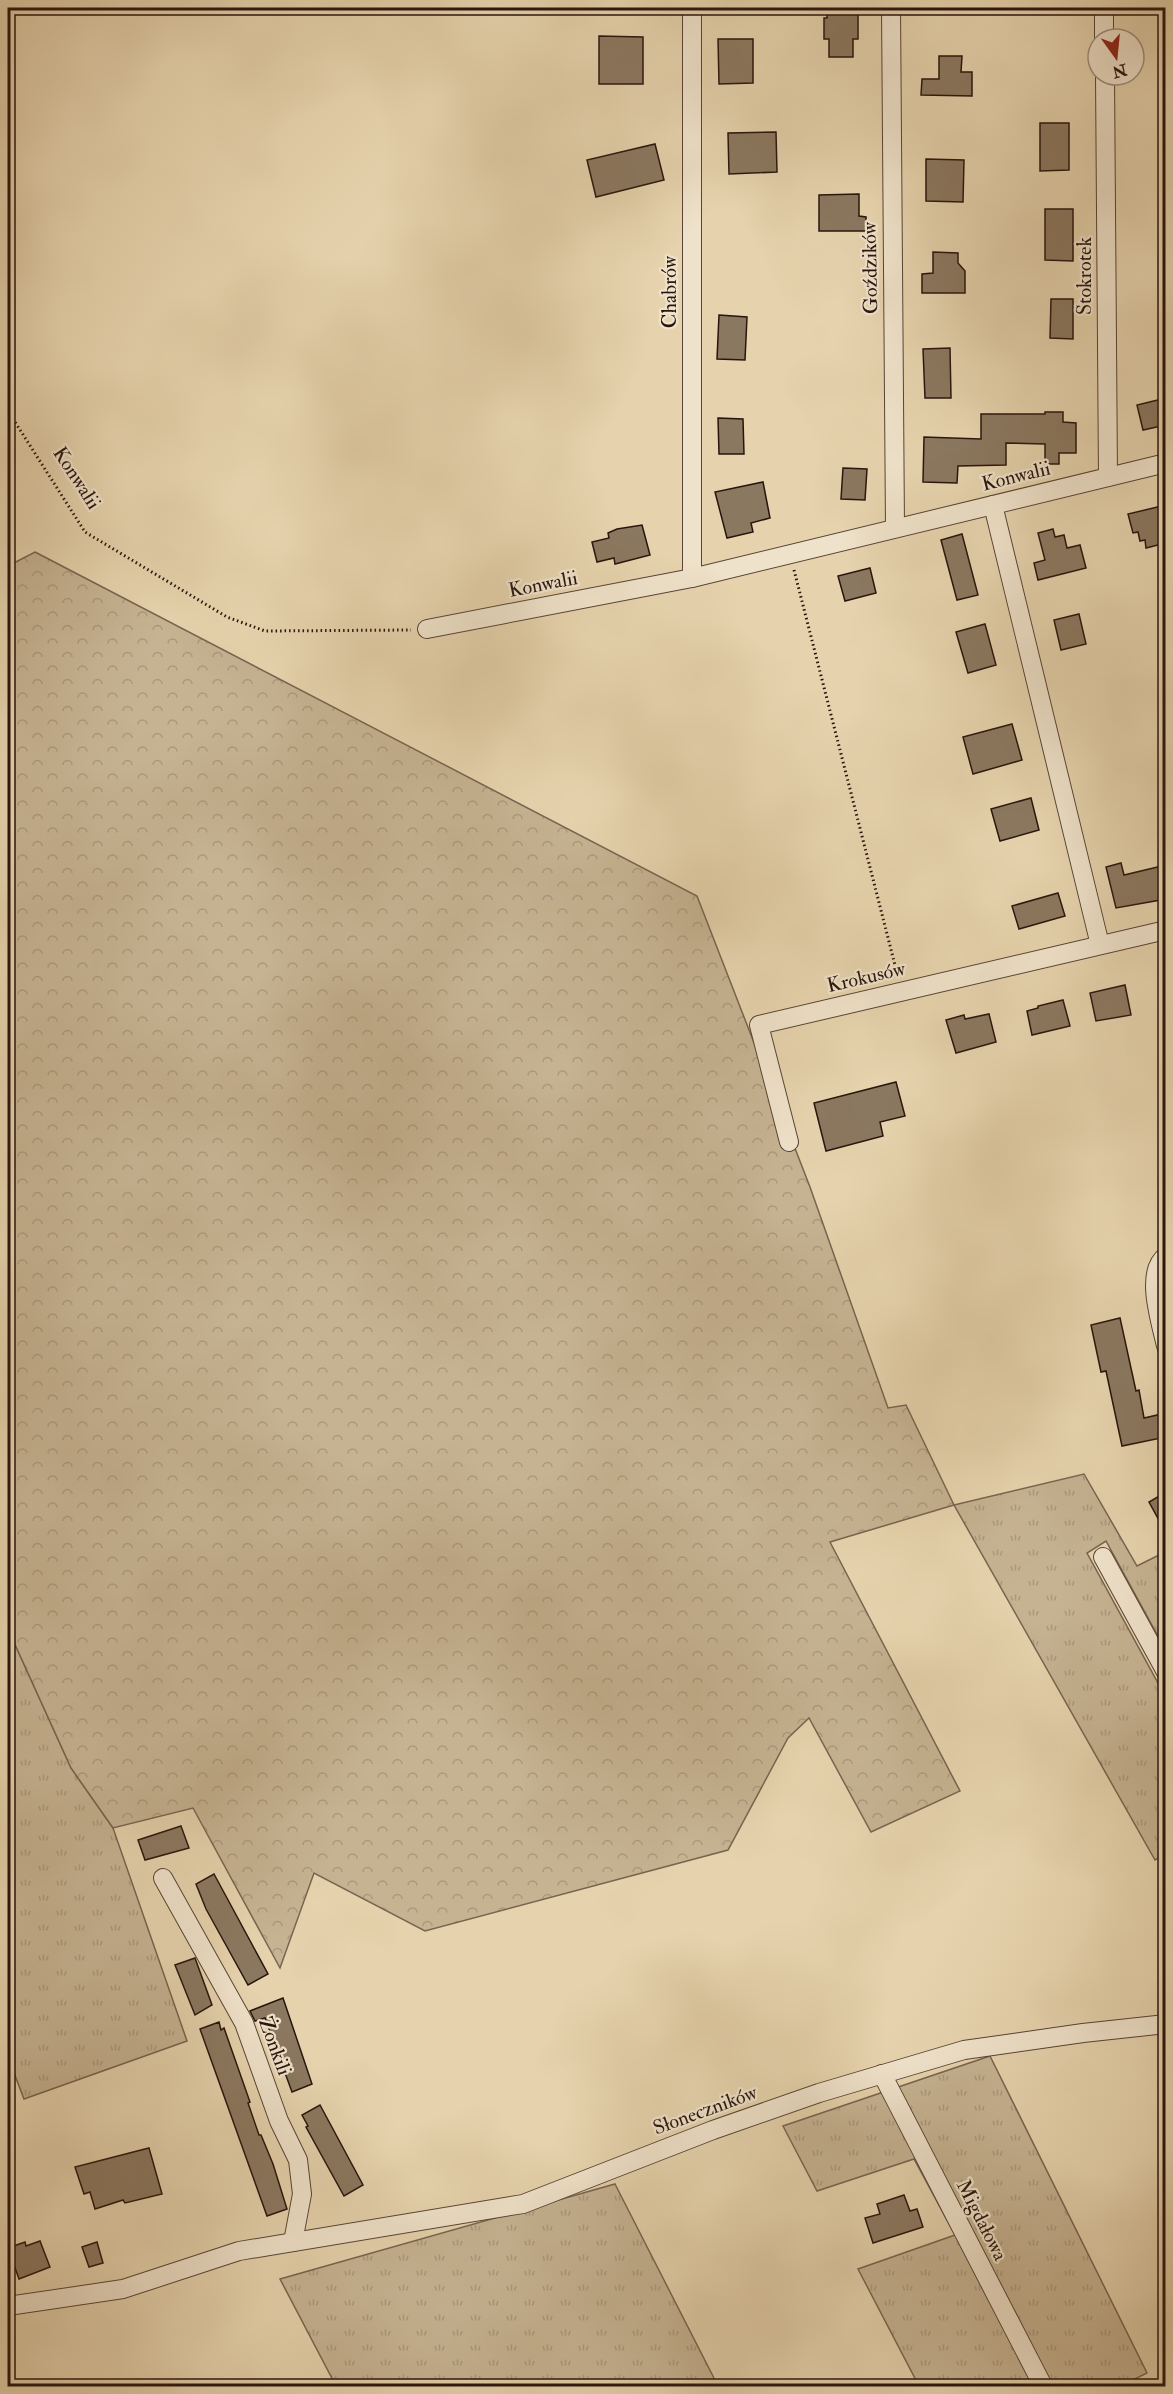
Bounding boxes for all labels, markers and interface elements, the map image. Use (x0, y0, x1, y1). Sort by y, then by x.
north arrow (1086, 27, 1146, 87)
text: N (1109, 59, 1130, 82)
street label: Goździków (857, 221, 883, 314)
street label: Stokrotek (1072, 237, 1097, 315)
street label: Chabrów (657, 255, 682, 328)
street label: Konwalii (48, 442, 106, 514)
street label: Konwalii (979, 455, 1053, 497)
street label: Konwalii (506, 565, 580, 603)
street label: Krokusów (825, 956, 908, 998)
street label: Żonkili (253, 2013, 298, 2079)
street label: Słoneczników (650, 2079, 761, 2140)
street label: Migdałowa (951, 2175, 1013, 2265)

